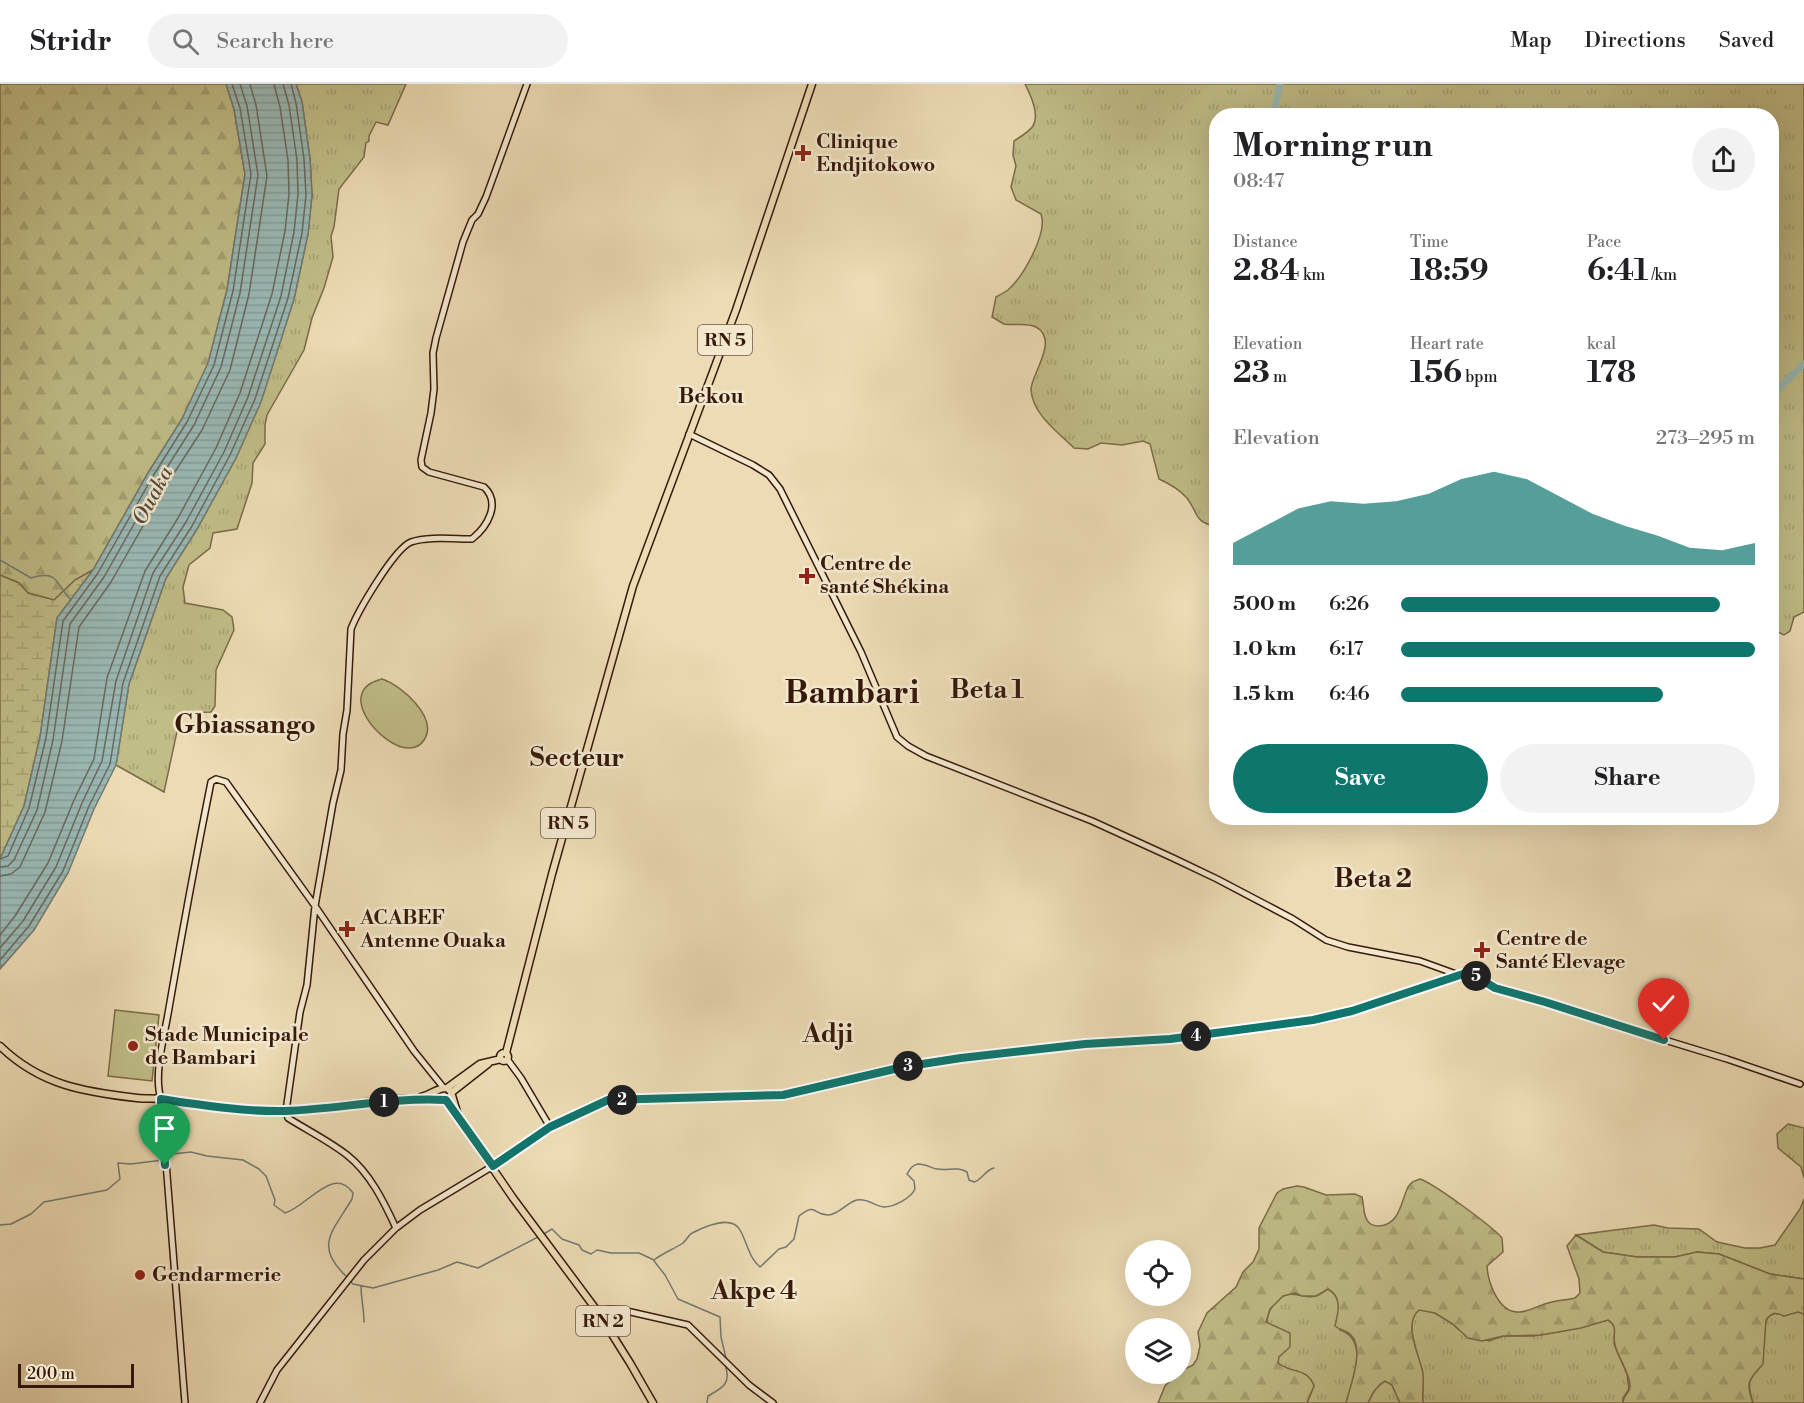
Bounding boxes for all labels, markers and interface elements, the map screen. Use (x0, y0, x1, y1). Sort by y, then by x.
search box (148, 14, 568, 68)
text: Stridr (30, 24, 112, 59)
icon: search (169, 25, 202, 58)
text: Search here (217, 28, 334, 55)
text: Map (1510, 28, 1552, 54)
text: Directions (1585, 28, 1686, 54)
text: Saved (1719, 28, 1774, 54)
text: Morning run (1233, 126, 1433, 167)
button: share (1692, 128, 1755, 191)
place label: Clinique Endjitokowo (816, 130, 935, 178)
marker: Clinique Endjitokowo (794, 144, 812, 162)
text: 08:47 (1233, 169, 1284, 194)
text: Distance (1233, 232, 1298, 252)
text: Time (1410, 232, 1449, 252)
text: Pace (1587, 232, 1621, 252)
text: 2.84 (1233, 252, 1300, 290)
text: 18:59 (1410, 252, 1489, 290)
text: 6:41 (1587, 252, 1648, 290)
text: km (1300, 265, 1325, 285)
text: /km (1648, 265, 1677, 285)
road number: RN 5 (698, 325, 752, 355)
text: Elevation (1233, 334, 1302, 354)
text: Heart rate (1410, 334, 1484, 354)
text: kcal (1587, 334, 1616, 354)
text: 23 (1233, 354, 1270, 392)
text: 156 (1410, 354, 1462, 392)
text: 178 (1587, 354, 1636, 392)
text: m (1270, 367, 1287, 387)
text: bpm (1462, 367, 1498, 387)
district label: Bekou (678, 384, 744, 410)
text: Elevation (1233, 426, 1320, 451)
text: 273–295 m (1656, 426, 1755, 451)
water label: Ouaka (127, 462, 179, 530)
place label: Centre de santé Shékina (820, 552, 949, 600)
marker: Centre de santé Shékina (798, 567, 816, 585)
text: 500 m (1233, 592, 1296, 617)
text: 6:26 (1329, 592, 1369, 617)
text: 1.0 km (1233, 637, 1297, 662)
text: 6:17 (1329, 637, 1363, 662)
district label: Bambari (785, 673, 919, 713)
district label: Beta 1 (950, 674, 1025, 706)
text: 1.5 km (1233, 682, 1294, 707)
text: 6:46 (1329, 682, 1370, 707)
district label: Gbiassango (174, 709, 316, 741)
district label: Secteur (530, 742, 624, 774)
button: Save (1233, 744, 1488, 813)
button: Share (1500, 744, 1755, 813)
road number: RN 5 (541, 808, 595, 838)
district label: Beta 2 (1334, 863, 1412, 895)
place label: ACABEF Antenne Ouaka (359, 906, 506, 954)
marker: ACABEF Antenne Ouaka (338, 920, 356, 938)
place label: Centre de Santé Elevage (1496, 927, 1626, 975)
marker: Centre de Santé Elevage (1473, 941, 1491, 959)
pin: 5 (1461, 961, 1491, 991)
text: 5 (1471, 966, 1481, 986)
pin (1638, 978, 1689, 1040)
icon: check (1647, 987, 1680, 1020)
district label: Adji (802, 1018, 853, 1050)
pin: 4 (1181, 1021, 1211, 1051)
place label: Stade Municipale de Bambari (145, 1023, 309, 1071)
text: 4 (1191, 1026, 1201, 1046)
marker: Stade Municipale de Bambari (126, 1039, 140, 1053)
pin: 3 (893, 1051, 923, 1081)
text: 3 (903, 1056, 913, 1076)
pin: 2 (607, 1085, 637, 1115)
pin: 1 (369, 1087, 399, 1117)
text: 2 (617, 1090, 627, 1110)
text: 1 (380, 1092, 388, 1112)
pin (139, 1103, 190, 1165)
icon: arrive (148, 1112, 181, 1145)
map controls (1125, 1240, 1191, 1384)
button: locate (1125, 1240, 1191, 1306)
place label: Gendarmerie (152, 1263, 281, 1288)
marker: Gendarmerie (133, 1268, 147, 1282)
district label: Akpe 4 (710, 1275, 797, 1307)
road number: RN 2 (576, 1306, 630, 1336)
button: layers (1125, 1318, 1191, 1384)
scale bar (18, 1361, 134, 1388)
text: 200 m (27, 1364, 75, 1384)

